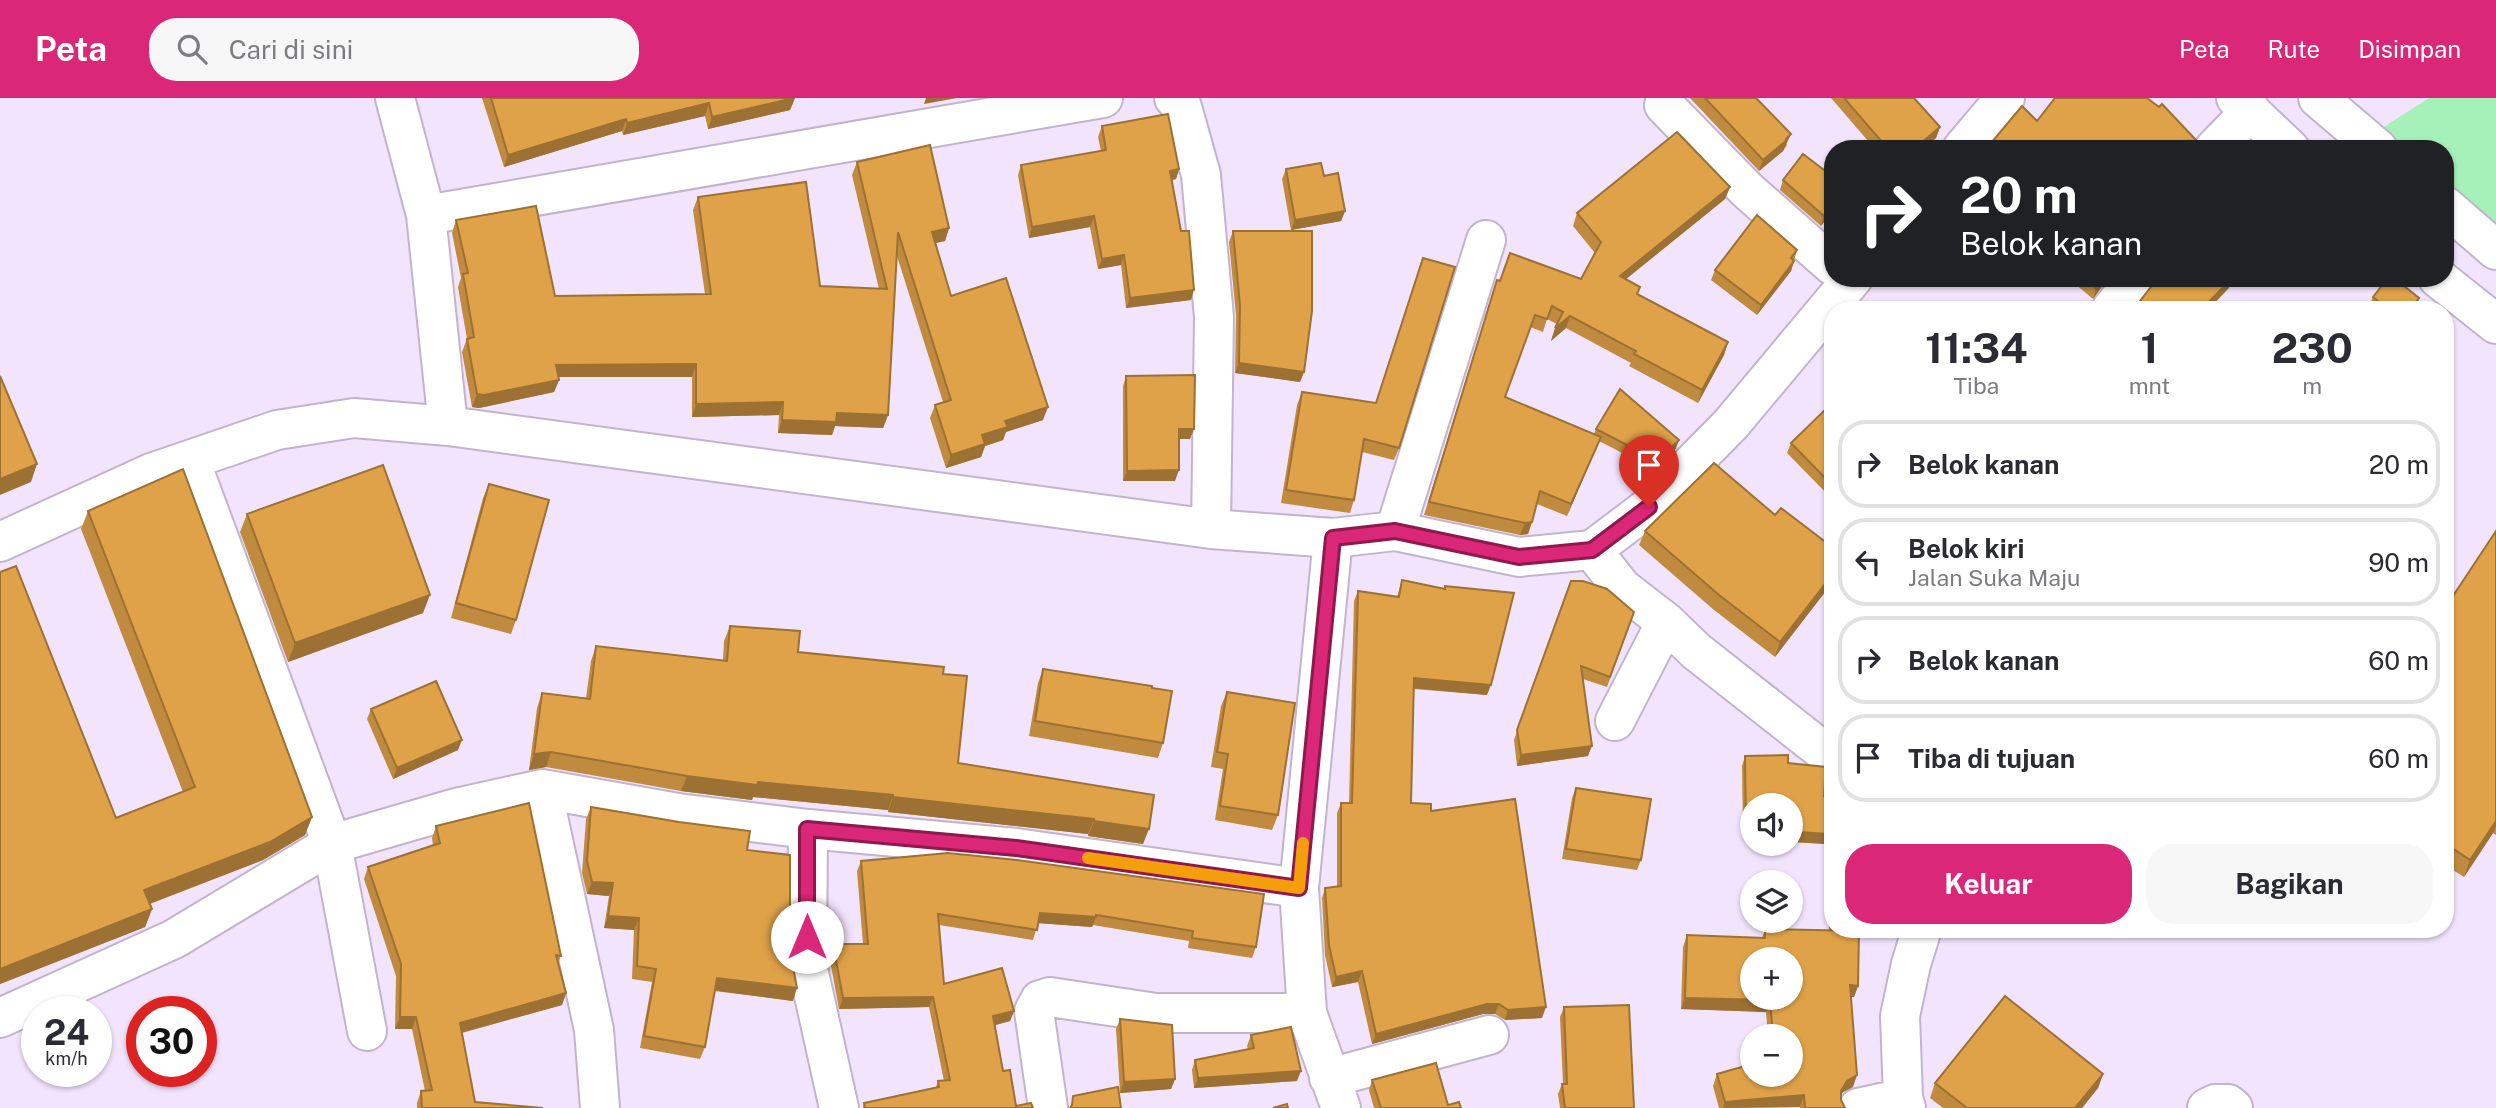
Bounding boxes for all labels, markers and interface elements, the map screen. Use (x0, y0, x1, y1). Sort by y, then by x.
search box (149, 18, 639, 81)
text: Peta (35, 30, 107, 68)
icon: search (173, 30, 211, 68)
text: Cari di sini (229, 34, 353, 65)
text: Peta (2179, 35, 2230, 63)
text: Rute (2268, 35, 2320, 63)
text: Disimpan (2358, 35, 2461, 63)
text: 20 m (1960, 166, 2078, 224)
icon: right (1845, 168, 1936, 259)
text: Belok kanan (1960, 225, 2142, 262)
text: 11:34 (1925, 323, 2028, 372)
text: 1 (2141, 323, 2159, 372)
text: 230 (2271, 323, 2353, 372)
text: Tiba (1953, 372, 1999, 399)
text: mnt (2129, 372, 2170, 399)
text: m (2302, 372, 2322, 399)
pin (1619, 435, 1679, 507)
icon: right (1849, 445, 1887, 483)
icon: arrive (1630, 446, 1668, 484)
text: Belok kanan (1908, 449, 2059, 480)
text: 20 m (2369, 449, 2429, 480)
text: Belok kiri (1908, 533, 2024, 564)
icon: left (1849, 543, 1887, 581)
text: 90 m (2368, 547, 2429, 578)
text: Jalan Suka Maju (1908, 564, 2080, 591)
icon: right (1849, 641, 1887, 679)
text: Belok kanan (1908, 645, 2059, 676)
text: 60 m (2368, 645, 2429, 676)
icon: arrive (1849, 739, 1887, 777)
text: Tiba di tujuan (1908, 743, 2075, 774)
text: 60 m (2368, 743, 2429, 774)
map controls (1740, 793, 1803, 1087)
button: sound (1740, 793, 1803, 856)
button: Keluar (1845, 844, 2132, 924)
button: Bagikan (2146, 844, 2433, 924)
button: layers (1740, 870, 1803, 933)
position arrow (770, 900, 844, 974)
button: + (1740, 947, 1803, 1010)
speed limit sign: 30 (126, 996, 217, 1087)
text: 24 (44, 1012, 89, 1053)
button: − (1740, 1024, 1803, 1087)
text: km/h (45, 1048, 88, 1069)

